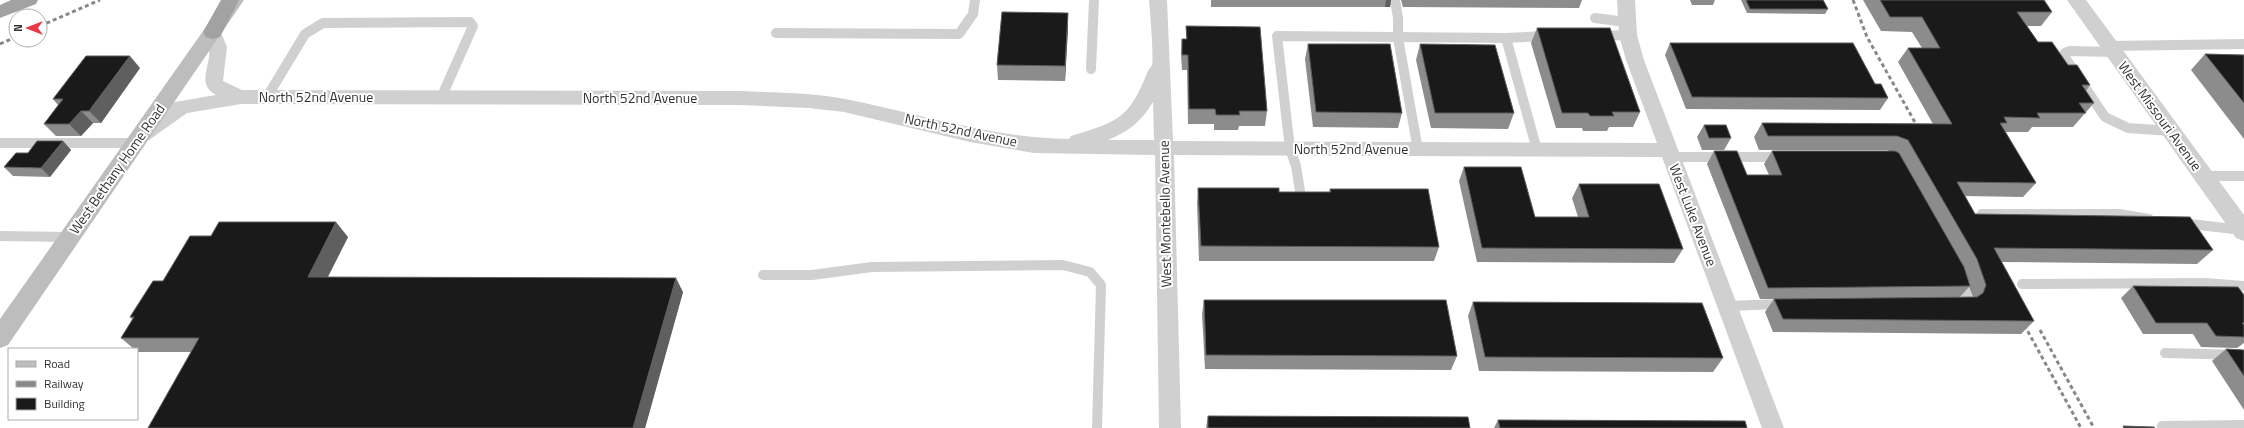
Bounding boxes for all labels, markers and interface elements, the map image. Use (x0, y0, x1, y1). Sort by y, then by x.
north arrow (8, 8, 48, 48)
text: N (10, 24, 26, 32)
street label: West Missouri Avenue (2113, 56, 2207, 175)
street label: North 52nd Avenue (259, 86, 373, 107)
street label: North 52nd Avenue (583, 87, 697, 108)
street label: West Bethany Home Road (64, 99, 170, 238)
street label: North 52nd Avenue (903, 107, 1019, 152)
street label: North 52nd Avenue (1294, 138, 1408, 159)
street label: West Montebello Avenue (1153, 140, 1176, 288)
street label: West Luke Avenue (1664, 161, 1723, 269)
legend (8, 348, 138, 420)
text: Road (44, 354, 70, 373)
text: Railway (44, 374, 84, 393)
text: Building (44, 394, 85, 413)

